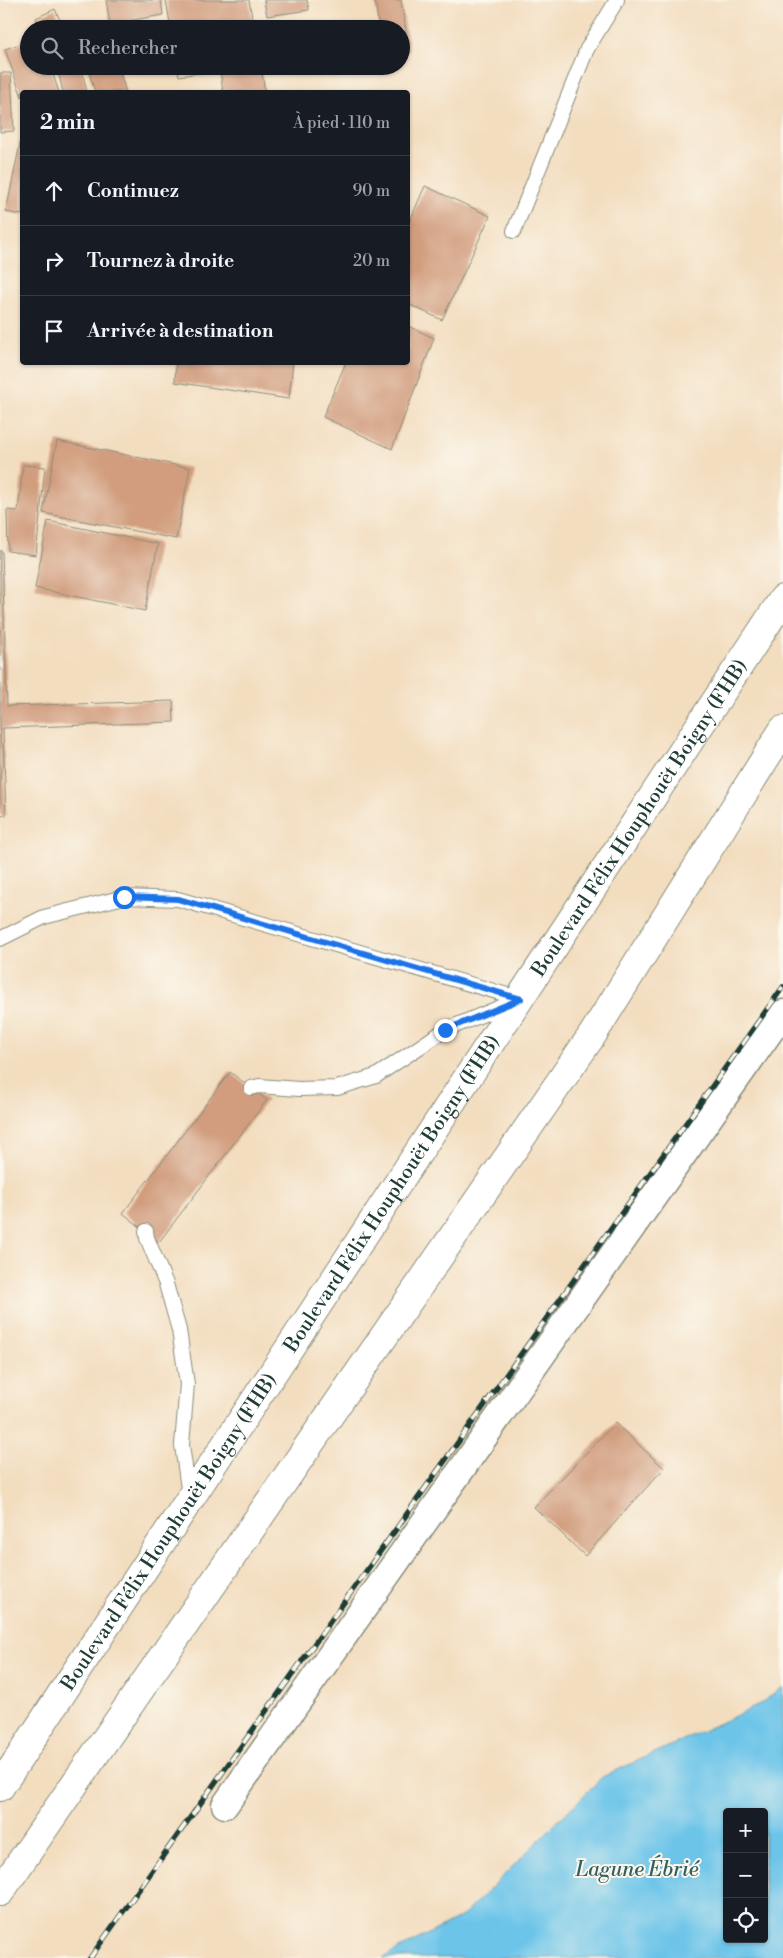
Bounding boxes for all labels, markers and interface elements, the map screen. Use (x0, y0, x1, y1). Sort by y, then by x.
search box (20, 20, 410, 75)
icon: search (38, 34, 66, 62)
text: Rechercher (78, 36, 177, 60)
text: 2 min (40, 110, 95, 136)
text: À pied · 110 m (293, 113, 390, 133)
icon: ahead (40, 177, 68, 205)
text: Continuez (87, 179, 179, 203)
text: 90 m (352, 181, 390, 201)
icon: right (40, 247, 68, 275)
text: Tournez à droite (87, 249, 234, 273)
text: 20 m (353, 251, 390, 271)
icon: arrive (40, 317, 68, 345)
text: Arrivée à destination (87, 319, 273, 343)
street label: Boulevard Félix Houphouët Boigny (FHB) (526, 655, 754, 983)
route start (113, 886, 136, 909)
route end (434, 1019, 457, 1042)
street label: Boulevard Félix Houphouët Boigny (FHB) (278, 1031, 506, 1358)
street label: Boulevard Félix Houphouët Boigny (FHB) (55, 1369, 283, 1697)
map controls (723, 1808, 768, 1943)
button: + (723, 1808, 768, 1853)
button: − (723, 1853, 768, 1898)
water label: Lagune Ébrié (574, 1854, 700, 1883)
button: locate (723, 1898, 768, 1943)

